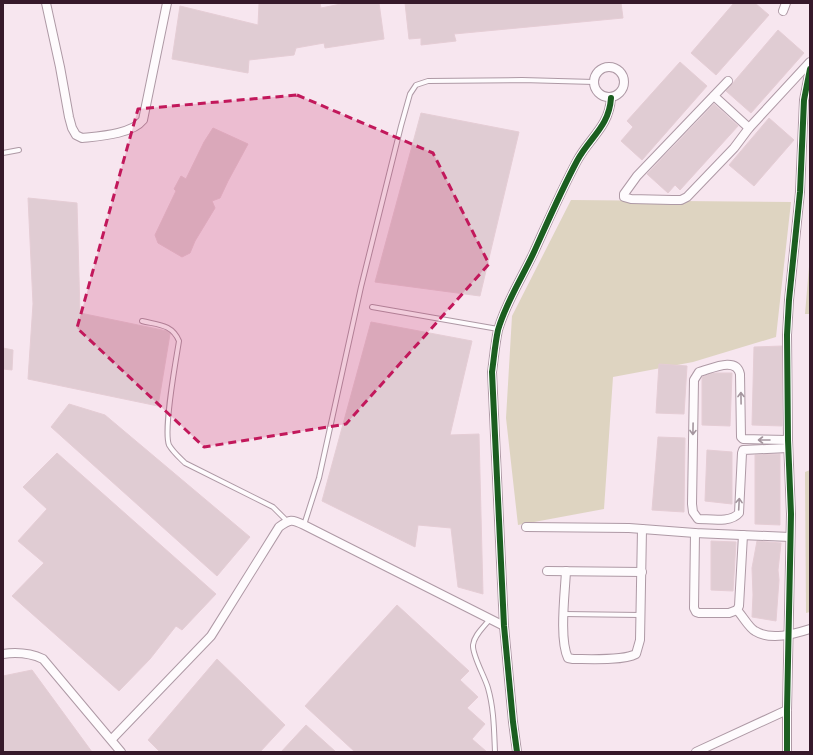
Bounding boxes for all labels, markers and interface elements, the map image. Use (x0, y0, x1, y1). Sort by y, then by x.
one-way arrow (737, 392, 744, 405)
one-way arrow (689, 422, 697, 435)
one-way arrow (758, 436, 771, 444)
one-way arrow (735, 498, 743, 511)

